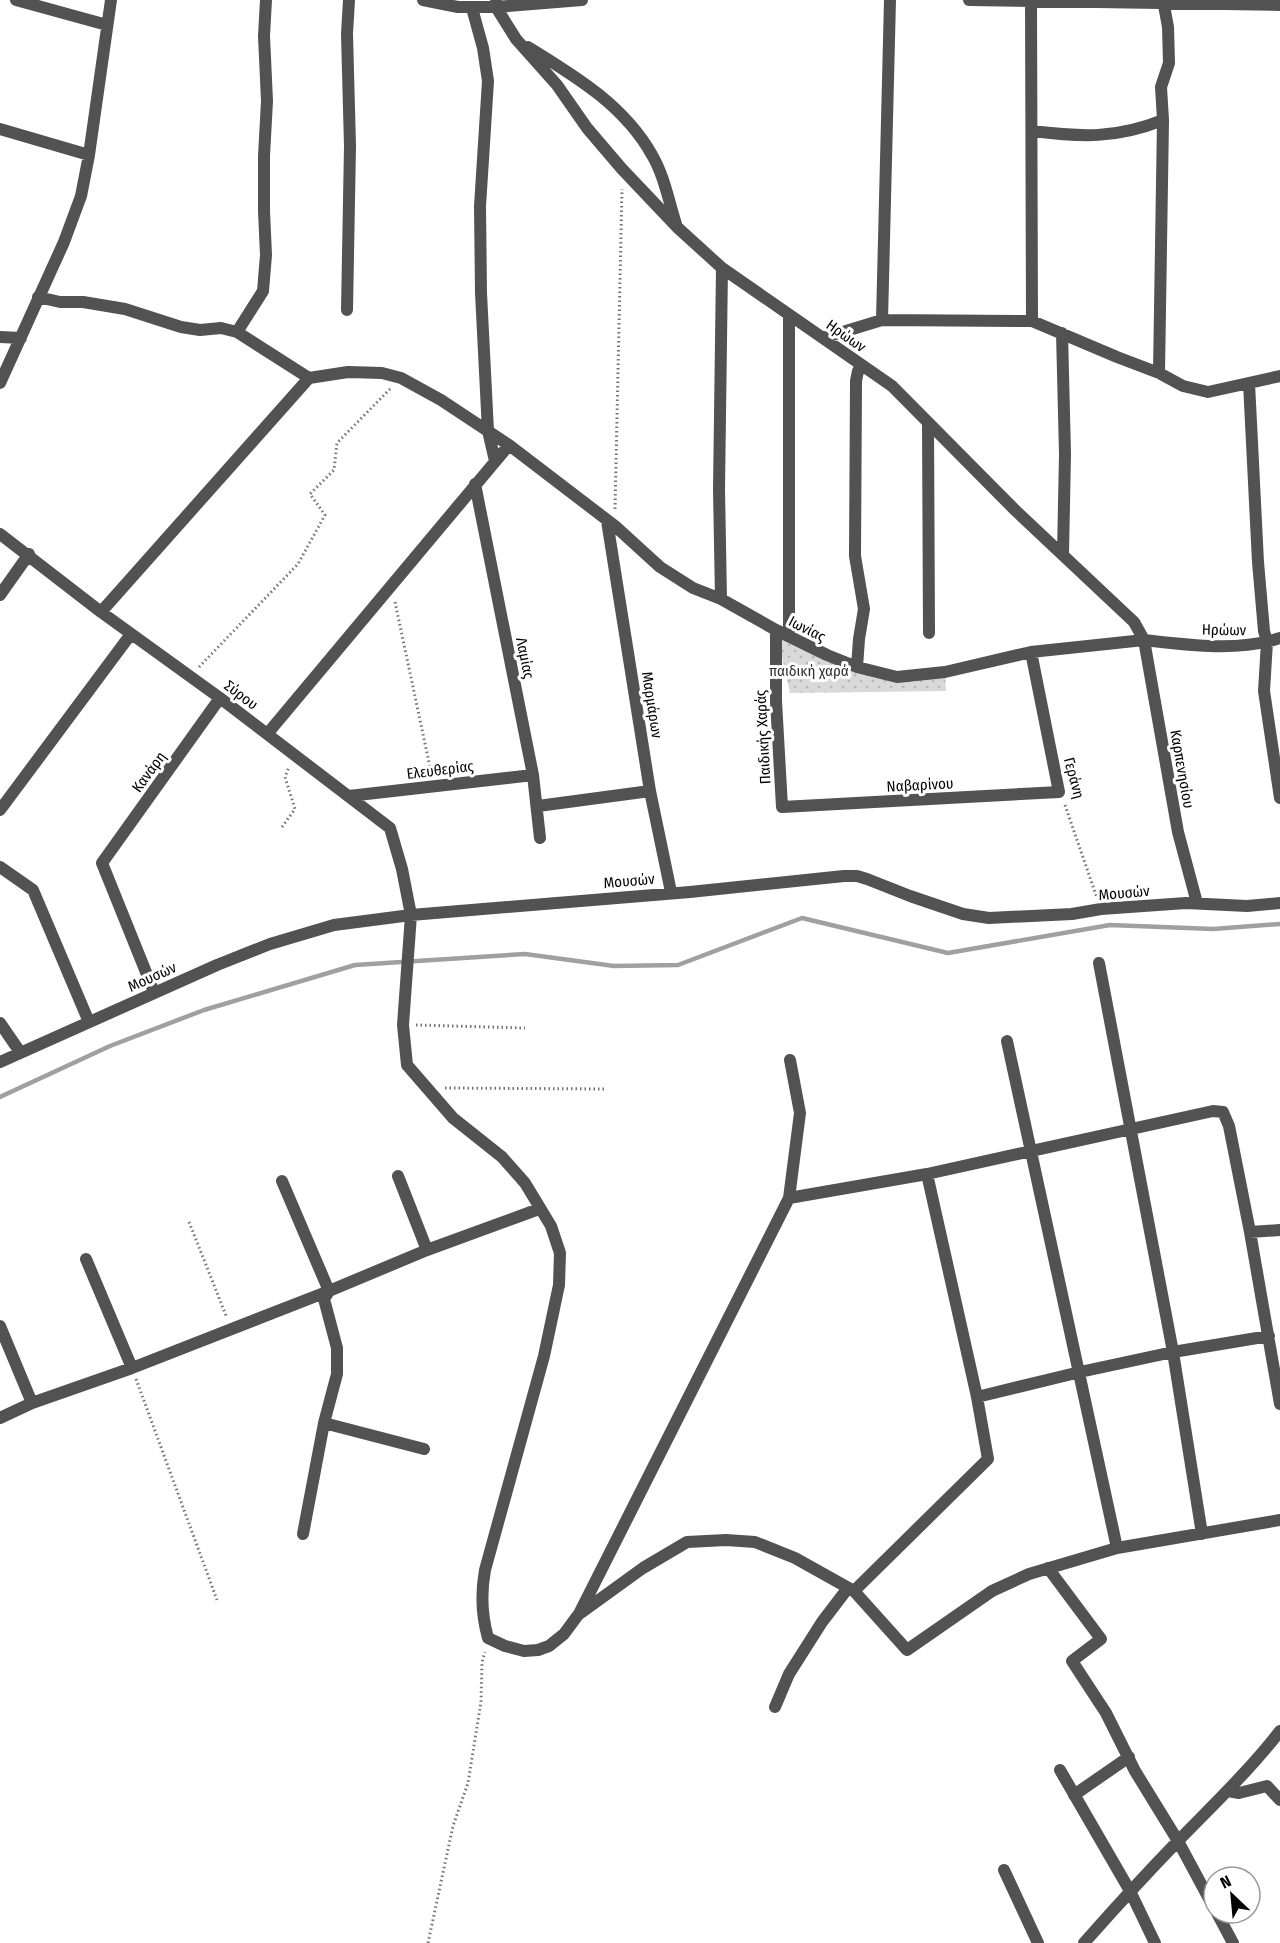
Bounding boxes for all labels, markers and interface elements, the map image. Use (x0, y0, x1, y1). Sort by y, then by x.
street label: Ηρώων (823, 316, 870, 356)
street label: Ιωνίας (786, 612, 829, 646)
street label: Ηρώων (1202, 621, 1247, 639)
street label: Λαμίας (512, 636, 538, 681)
park label: παιδική χαρά (769, 662, 849, 680)
street label: Μαρμάρων (638, 670, 666, 740)
street label: Σύρου (221, 676, 261, 714)
street label: Παιδικής Χαράς (752, 689, 774, 785)
street label: Καρπενησίου (1166, 728, 1198, 810)
street label: Κανάρη (128, 748, 170, 796)
street label: Γεράνη (1060, 755, 1088, 801)
street label: Ελευθερίας (405, 757, 475, 783)
street label: Ναβαρίνου (886, 774, 954, 796)
street label: Μουσών (603, 870, 656, 892)
street label: Μουσών (1098, 882, 1151, 904)
street label: Μουσών (125, 958, 179, 996)
north arrow (1202, 1865, 1262, 1925)
text: N (1217, 1871, 1234, 1893)

